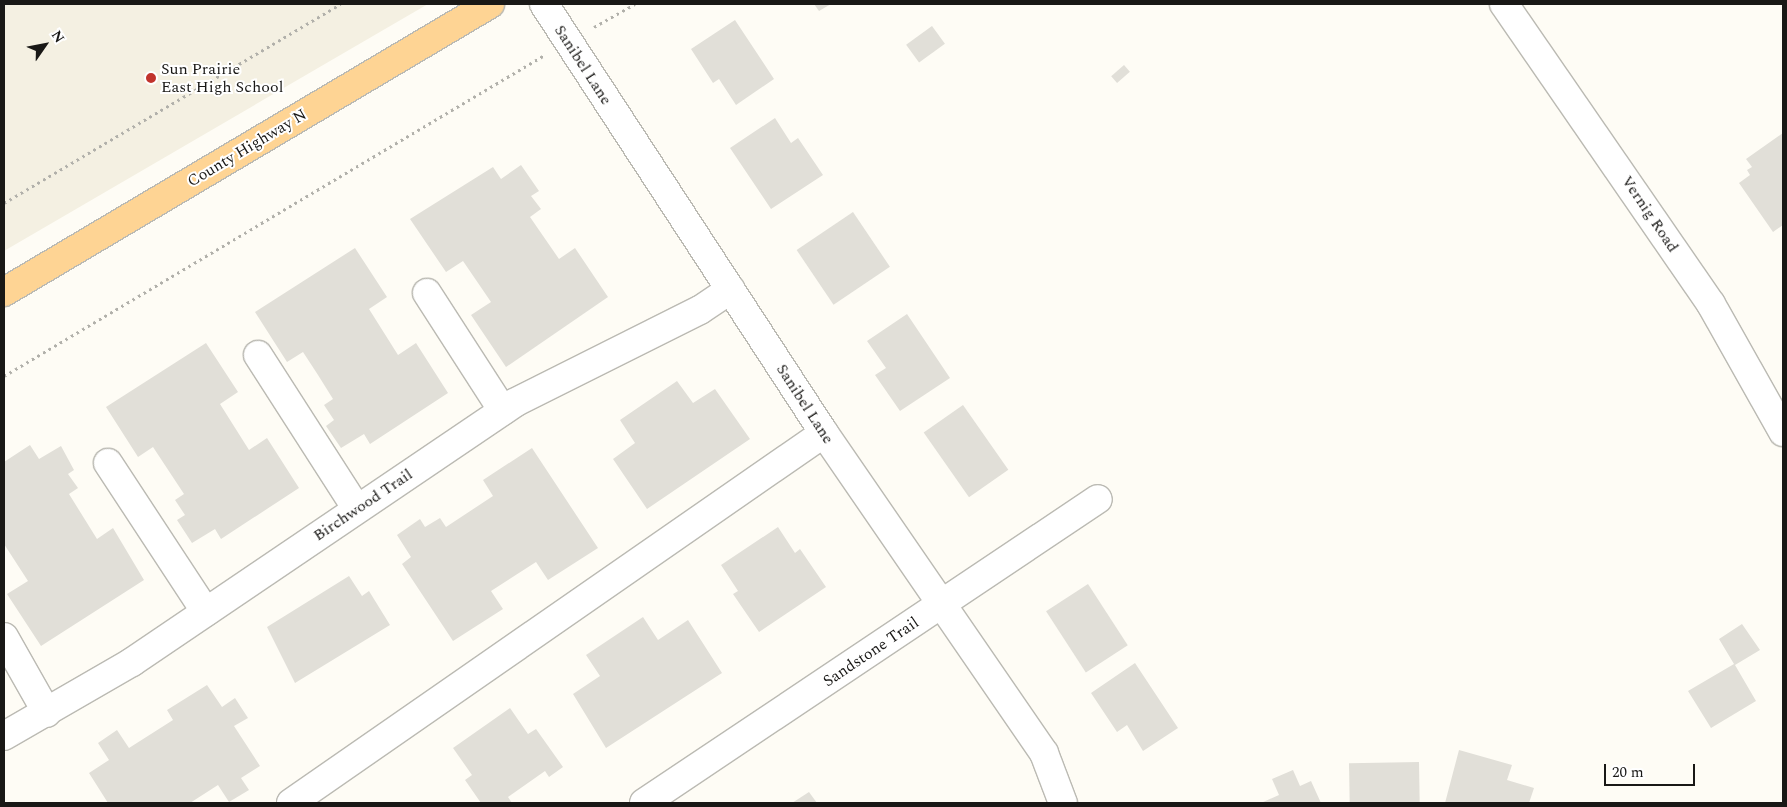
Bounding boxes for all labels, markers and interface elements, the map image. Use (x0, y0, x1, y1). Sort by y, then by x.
north arrow (20, 20, 70, 70)
street label: Sanibel Lane (550, 21, 616, 109)
text: N (46, 26, 70, 47)
place label: Sun Prairie East High School (161, 59, 283, 97)
marker: Sun Prairie East High School (145, 72, 157, 84)
street label: County Highway N (184, 105, 310, 191)
street label: Vernig Road (1617, 172, 1683, 256)
street label: Sanibel Lane (772, 360, 838, 448)
street label: Birchwood Trail (310, 465, 416, 545)
street label: Sandstone Trail (819, 613, 923, 691)
scale bar (1607, 754, 1698, 786)
text: 20 m (1612, 761, 1644, 784)

